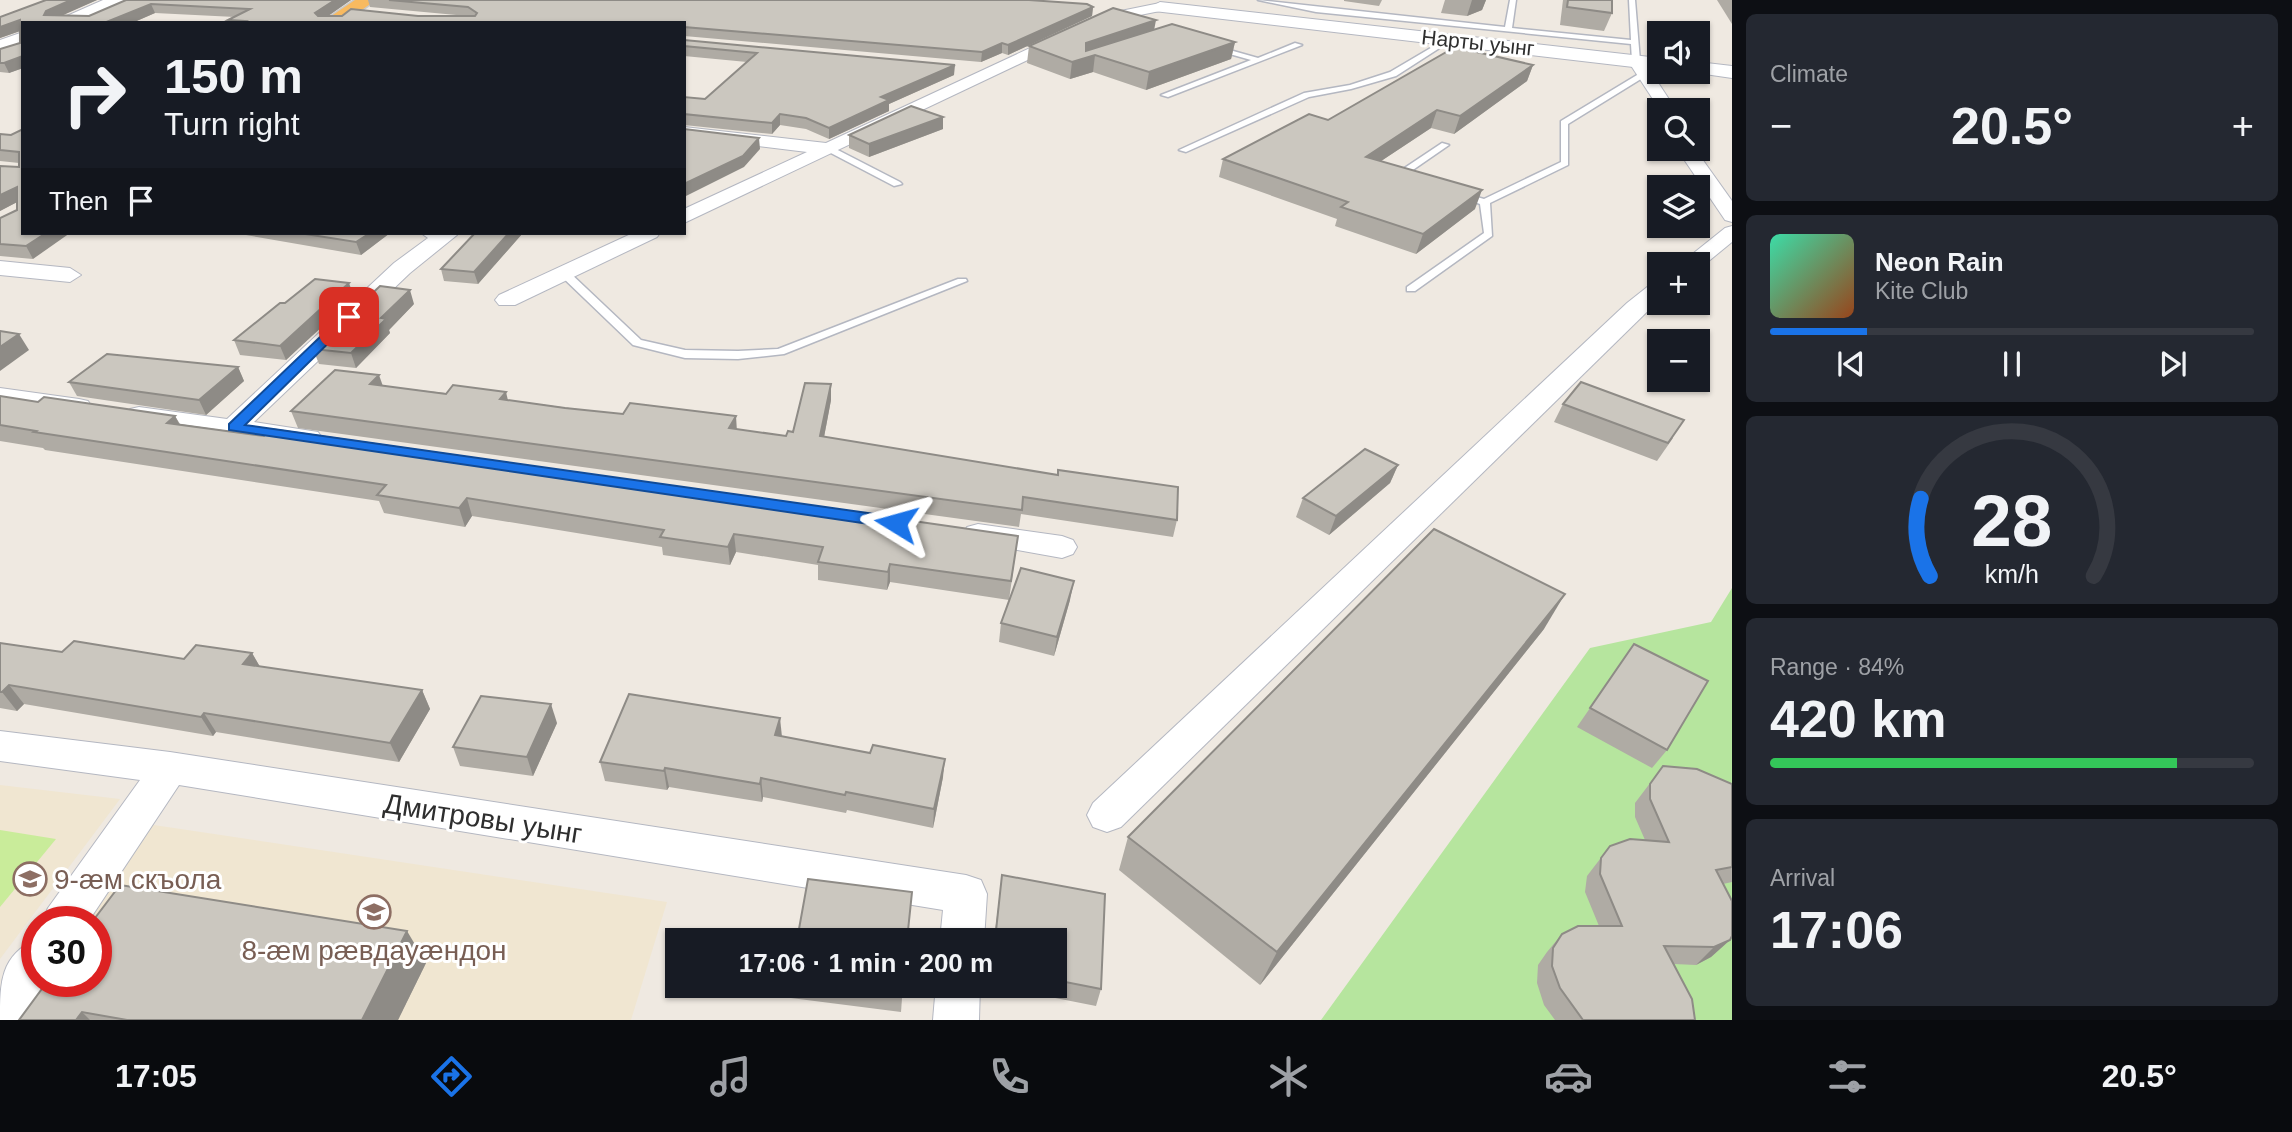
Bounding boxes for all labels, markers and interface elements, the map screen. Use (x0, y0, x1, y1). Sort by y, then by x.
map controls (1647, 21, 1710, 392)
button: sound (1647, 21, 1710, 84)
street label: Нарты уынг (1420, 25, 1536, 60)
icon: right (49, 49, 140, 140)
text: 150 m (164, 49, 303, 103)
text: Climate (1770, 61, 1848, 87)
text: 20.5° (1951, 97, 2073, 155)
button: search (1647, 98, 1710, 161)
text: − (1770, 105, 1792, 147)
text: + (2232, 105, 2254, 147)
text: Turn right (164, 106, 300, 142)
button: layers (1647, 175, 1710, 238)
icon: arrive (122, 182, 160, 220)
text: Then (49, 186, 108, 216)
text: Neon Rain (1875, 247, 2004, 277)
button: + (1647, 252, 1710, 315)
text: Kite Club (1875, 278, 1968, 304)
pin (319, 287, 379, 347)
icon: arrive (330, 298, 368, 336)
button: − (1647, 329, 1710, 392)
icon: previous (1832, 345, 1870, 383)
icon: pause (1993, 345, 2031, 383)
icon: next (2154, 345, 2192, 383)
text: 28 (1972, 480, 2052, 561)
position arrow (859, 486, 933, 560)
text: km/h (1985, 560, 2039, 588)
text: Range · 84% (1770, 654, 1904, 680)
text: 420 km (1770, 690, 1946, 748)
street label: Дмитровы уынг (382, 788, 584, 849)
school or university icon: 9-æм скъола (11, 860, 49, 898)
place label: 9-æм скъола (54, 864, 222, 895)
text: Arrival (1770, 865, 1835, 891)
school or university icon: 8-æм рӕвдауӕндон (355, 893, 393, 931)
text: 17:06 (1770, 901, 1903, 959)
speed limit sign: 30 (21, 906, 112, 997)
place label: 8-æм рӕвдауӕндон (241, 935, 507, 966)
text: 17:06 · 1 min · 200 m (739, 948, 993, 978)
icon: directions (427, 1052, 476, 1101)
icon: music (706, 1052, 755, 1101)
icon: phone (985, 1052, 1034, 1101)
icon: climate (1264, 1052, 1313, 1101)
icon: car (1544, 1052, 1593, 1101)
icon: filters (1823, 1052, 1872, 1101)
text: 17:05 (115, 1058, 197, 1094)
text: 20.5° (2102, 1058, 2177, 1094)

